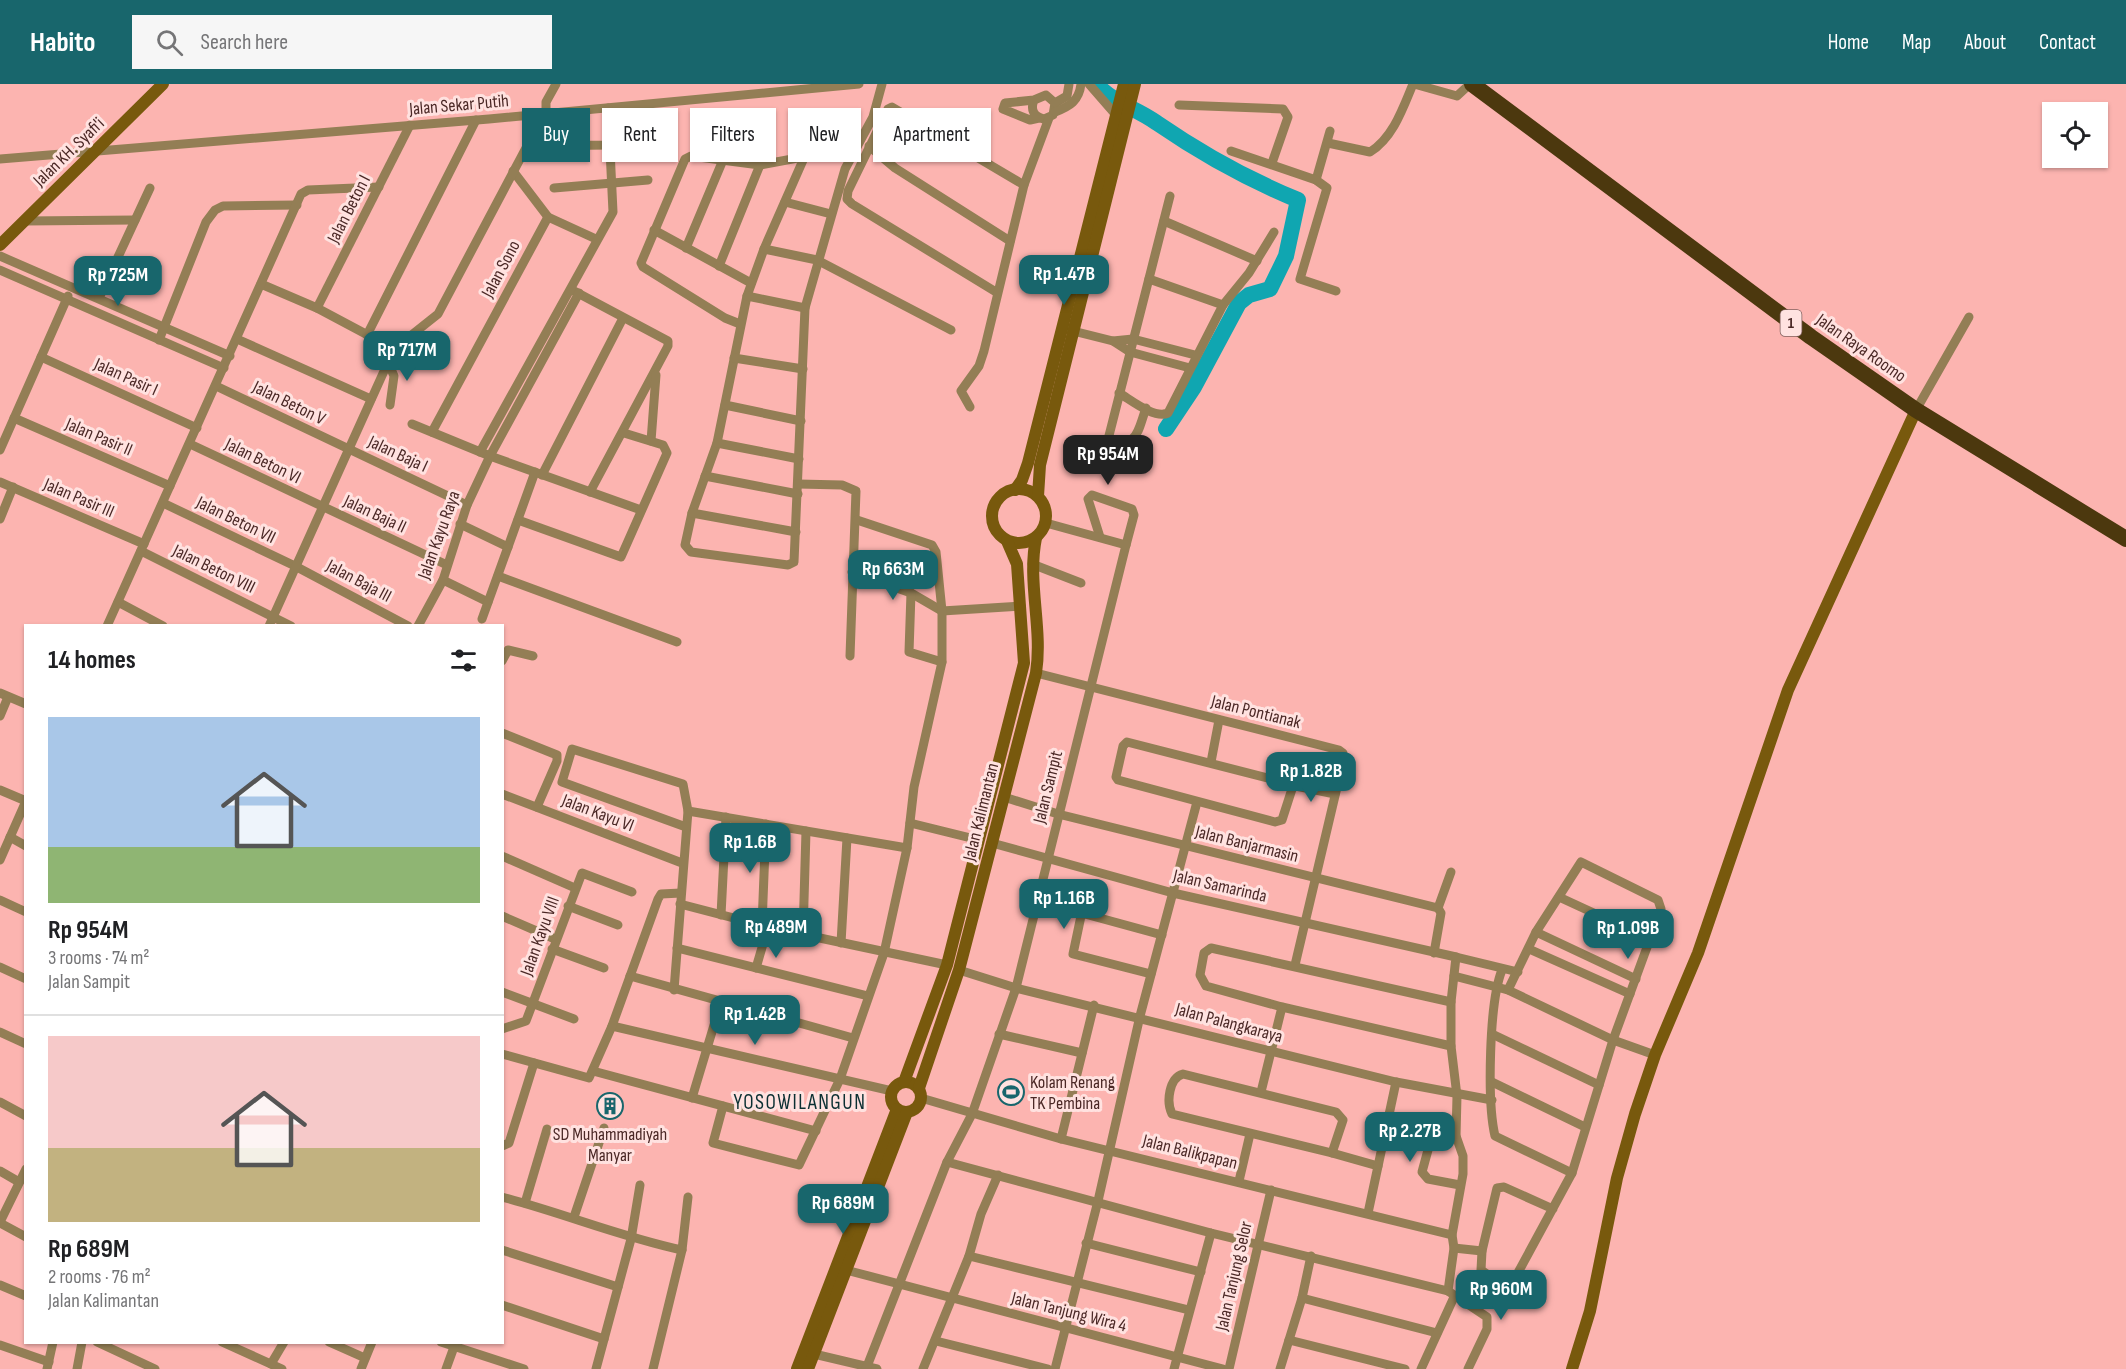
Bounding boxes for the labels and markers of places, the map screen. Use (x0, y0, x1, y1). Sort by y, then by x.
pin: Rp 1.47B (1002, 255, 1126, 306)
pin: Rp 725M (63, 256, 173, 307)
pin: Rp 717M (352, 331, 462, 382)
pin: Rp 954M (1053, 435, 1163, 486)
pin: Rp 663M (838, 550, 948, 601)
pin: Rp 1.82B (1249, 752, 1373, 803)
pin: Rp 1.6B (695, 823, 805, 874)
pin: Rp 1.16B (1002, 879, 1126, 930)
pin: Rp 489M (721, 908, 831, 959)
pin: Rp 1.09B (1566, 909, 1690, 960)
pin: Rp 1.42B (693, 995, 817, 1046)
place label: Kolam Renang TK Pembina (1030, 1072, 1115, 1114)
sports icon: Kolam Renang TK Pembina (996, 1077, 1026, 1107)
building icon: SD Muhammadiyah Manyar (595, 1091, 625, 1121)
pin: Rp 2.27B (1348, 1112, 1472, 1163)
place label: SD Muhammadiyah Manyar (553, 1124, 667, 1166)
pin: Rp 689M (788, 1184, 898, 1235)
pin: Rp 960M (1446, 1270, 1556, 1321)

